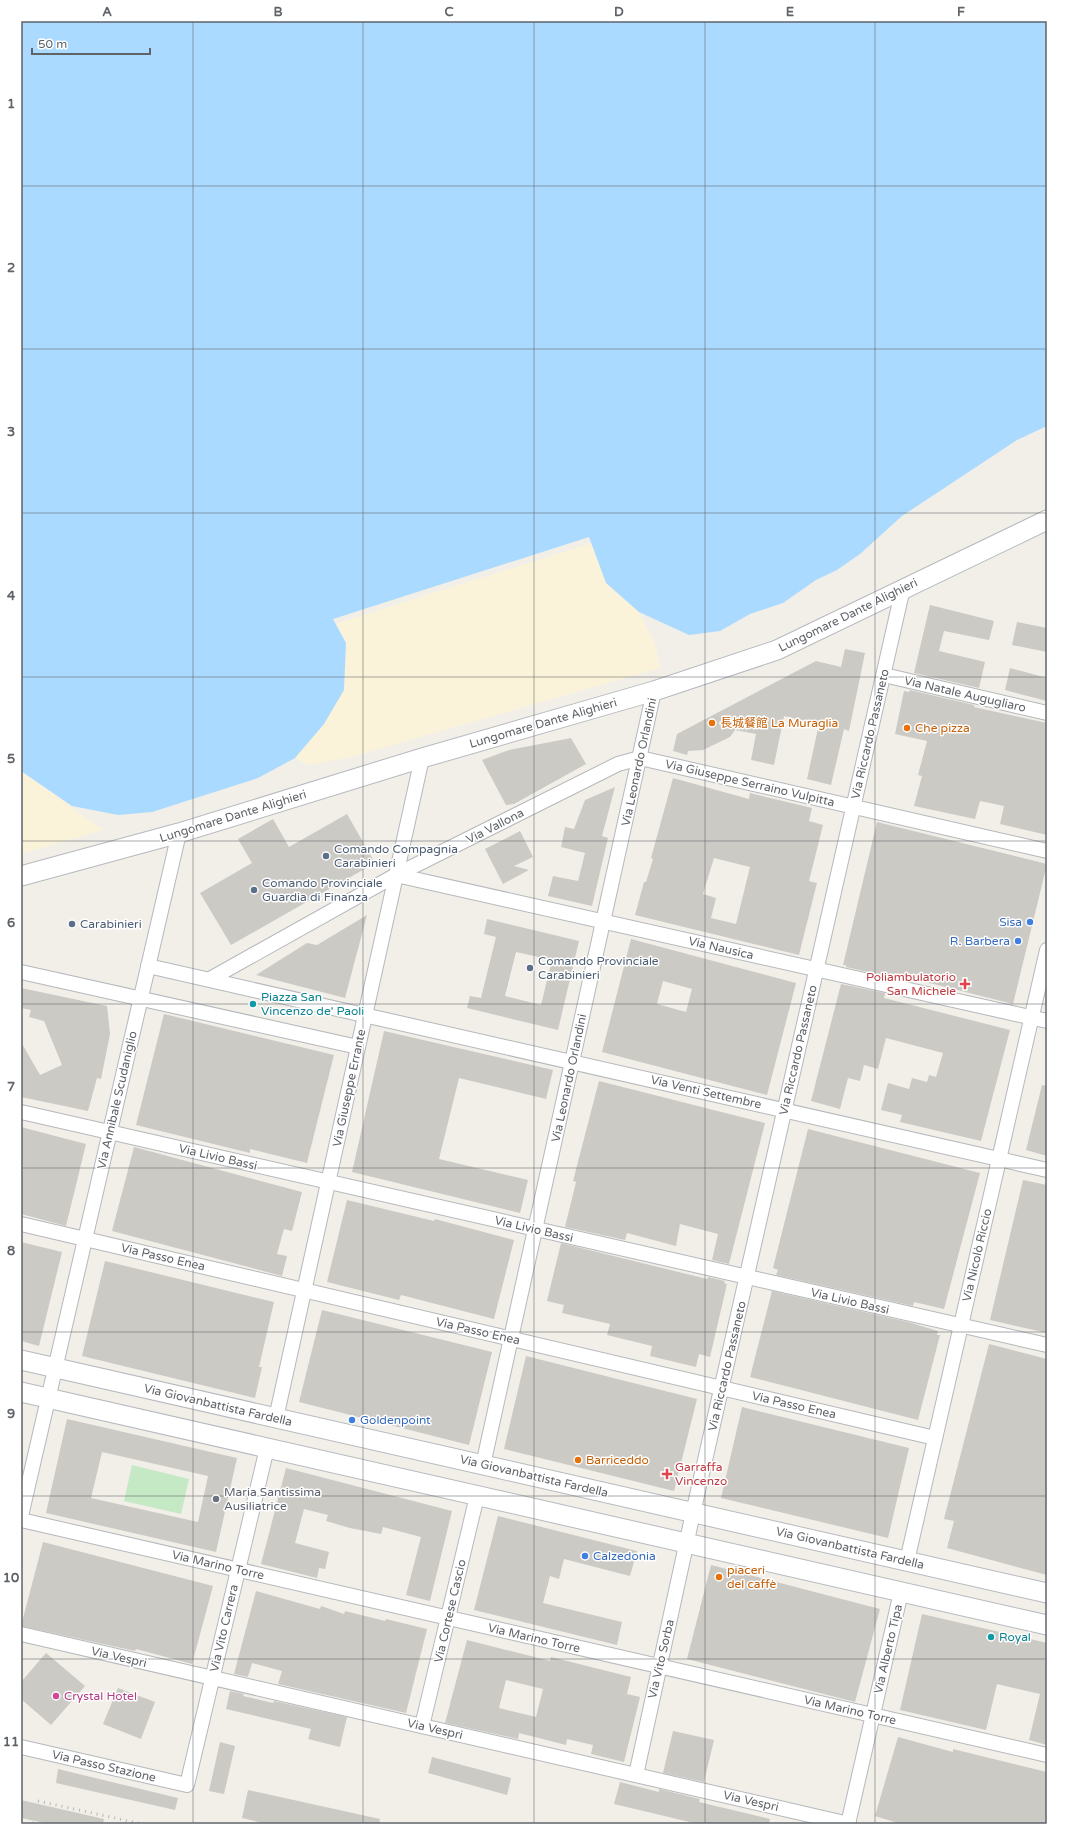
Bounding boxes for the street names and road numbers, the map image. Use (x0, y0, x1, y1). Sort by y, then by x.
street label: Lungomare Dante Alighieri (776, 575, 920, 655)
street label: Via Riccardo Passaneto (848, 668, 892, 800)
street label: Via Natale Augugliaro (903, 673, 1027, 715)
street label: Lungomare Dante Alighieri (468, 695, 618, 751)
street label: Via Leonardo Orlandini (619, 697, 659, 827)
street label: Via Giuseppe Serraino Vulpitta (664, 757, 836, 809)
street label: Lungomare Dante Alighieri (158, 787, 308, 845)
street label: Via Vallona (464, 806, 526, 846)
street label: Via Nausica (687, 934, 755, 962)
street label: Via Riccardo Passaneto (776, 984, 820, 1116)
street label: Via Leonardo Orlandini (549, 1013, 589, 1143)
street label: Via Giuseppe Errante (330, 1028, 368, 1148)
street label: Via Annibale Scudaniglio (94, 1030, 140, 1170)
street label: Via Venti Settembre (649, 1072, 763, 1112)
street label: Via Livio Bassi (177, 1141, 259, 1173)
street label: Via Nicolò Riccio (959, 1207, 995, 1303)
street label: Via Livio Bassi (493, 1213, 575, 1245)
street label: Via Passo Enea (120, 1241, 206, 1273)
street label: Via Livio Bassi (809, 1285, 891, 1317)
street label: Via Riccardo Passaneto (705, 1300, 749, 1432)
street label: Via Passo Enea (435, 1315, 521, 1347)
street label: Via Giovanbattista Fardella (142, 1381, 294, 1429)
street label: Via Passo Enea (751, 1389, 837, 1421)
street label: Via Giovanbattista Fardella (458, 1452, 610, 1500)
street label: Via Giovanbattista Fardella (774, 1524, 926, 1572)
street label: Via Marino Torre (170, 1548, 266, 1582)
street label: Via Cortese Cascio (431, 1558, 469, 1664)
street label: Via Vito Carrera (207, 1583, 241, 1673)
street label: Via Alberto Tipa (871, 1603, 905, 1695)
street label: Via Vito Sorba (645, 1618, 677, 1700)
street label: Via Marino Torre (486, 1621, 582, 1655)
street label: Via Vespri (90, 1644, 148, 1670)
street label: Via Marino Torre (802, 1693, 898, 1727)
street label: Via Vespri (406, 1716, 464, 1742)
street label: Via Passo Stazione (51, 1747, 158, 1785)
street label: Via Vespri (722, 1788, 780, 1814)

